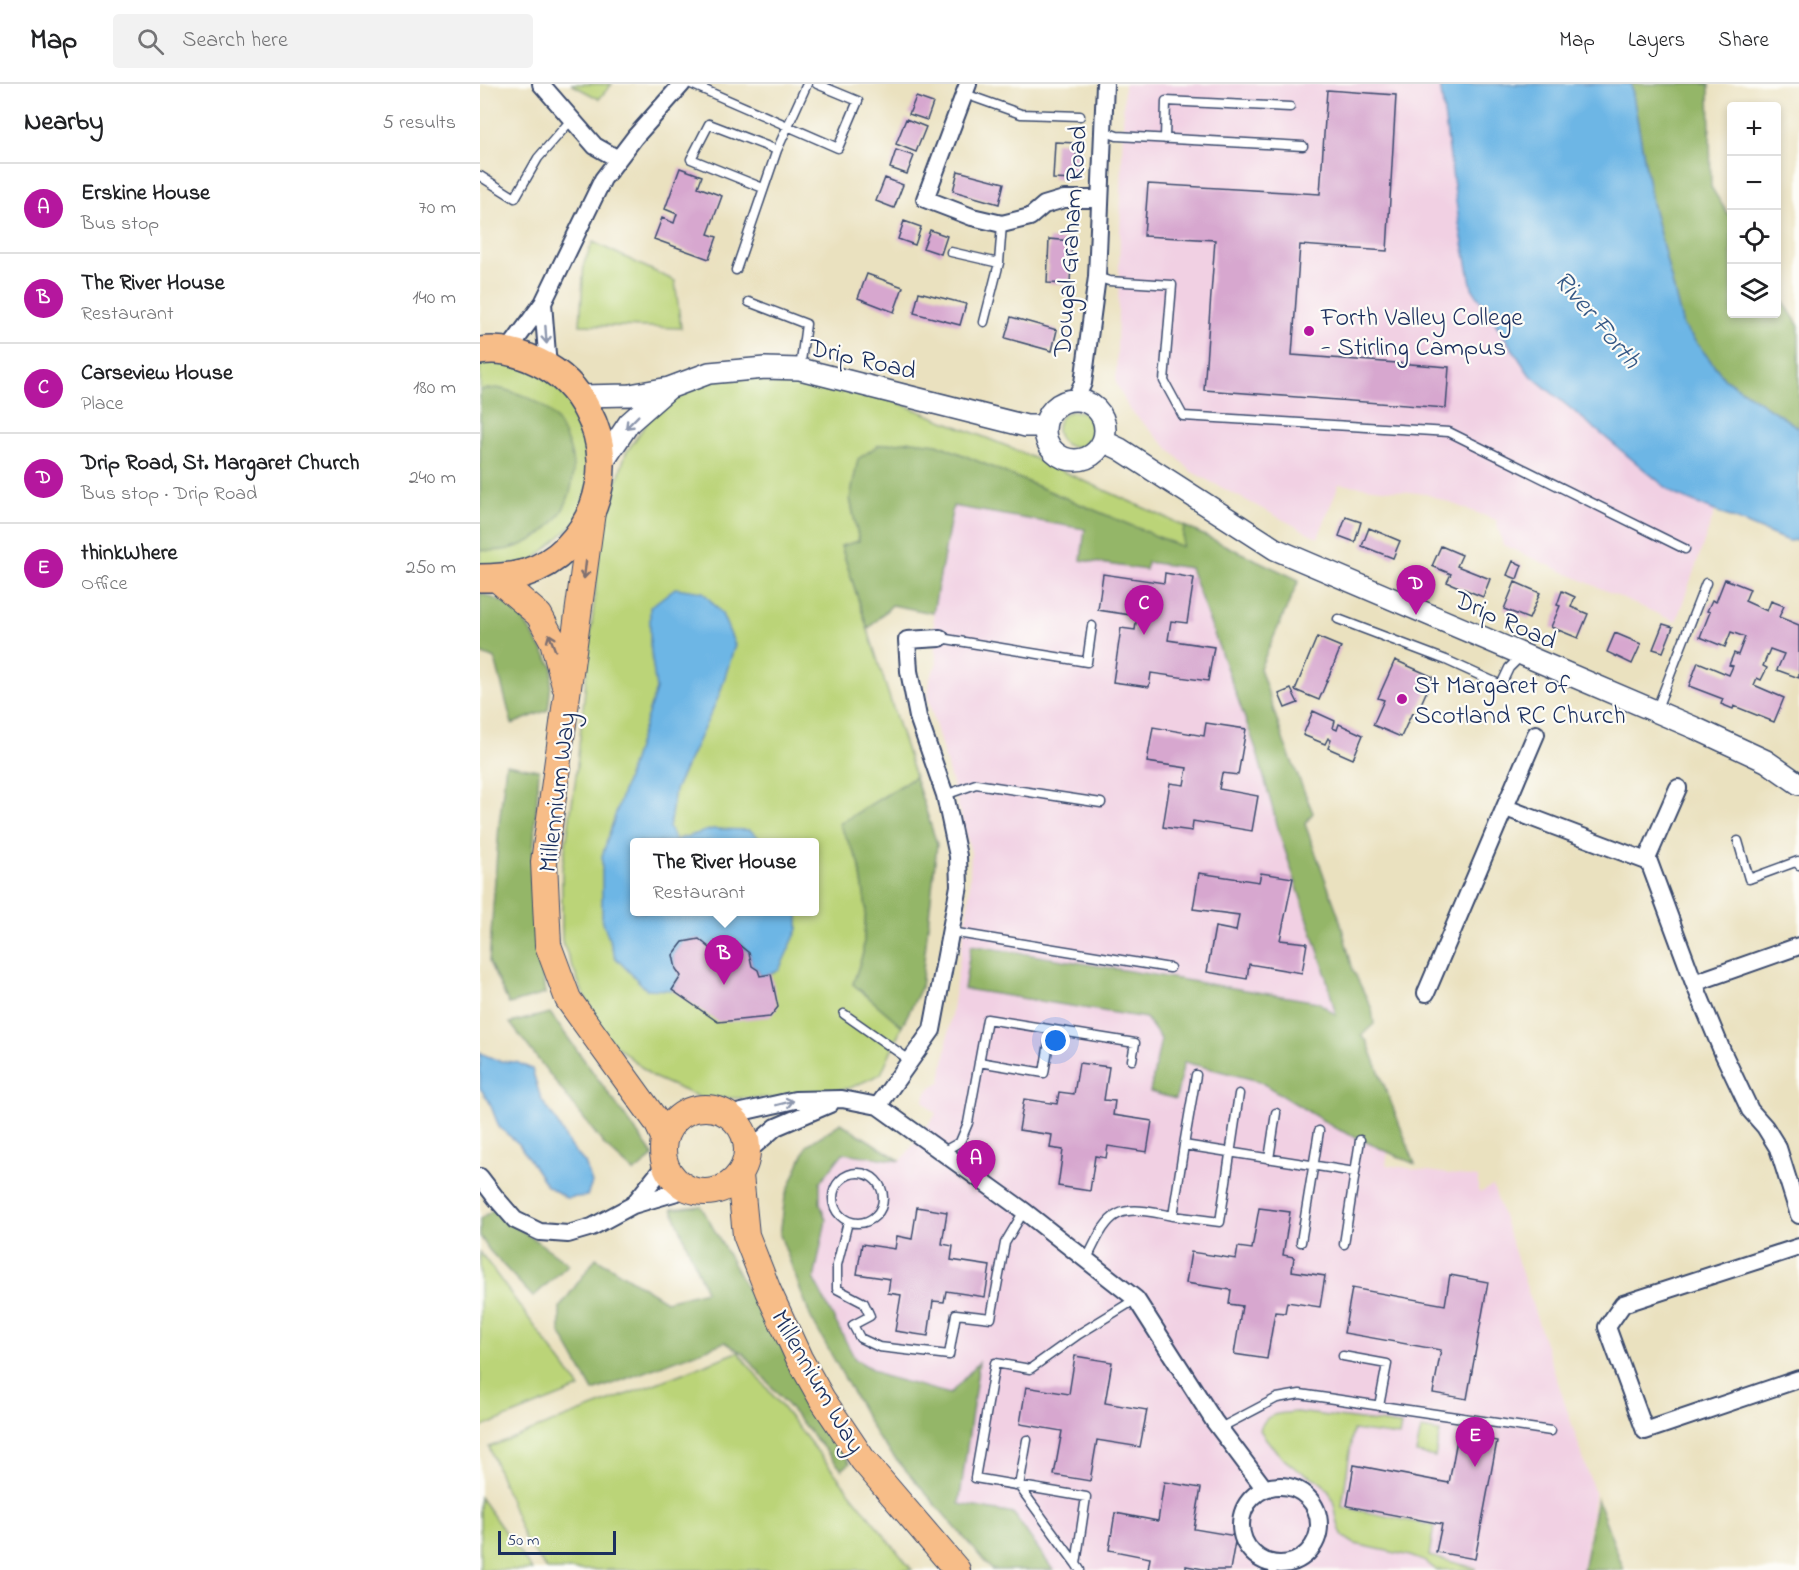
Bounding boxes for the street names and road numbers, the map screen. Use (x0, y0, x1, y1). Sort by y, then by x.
street label: Dougal Graham Road (1045, 124, 1099, 359)
street label: Drip Road (804, 330, 920, 392)
street label: Drip Road (1446, 582, 1563, 661)
street label: Millennium Way (530, 710, 588, 875)
street label: Millennium Way (760, 1303, 873, 1462)

